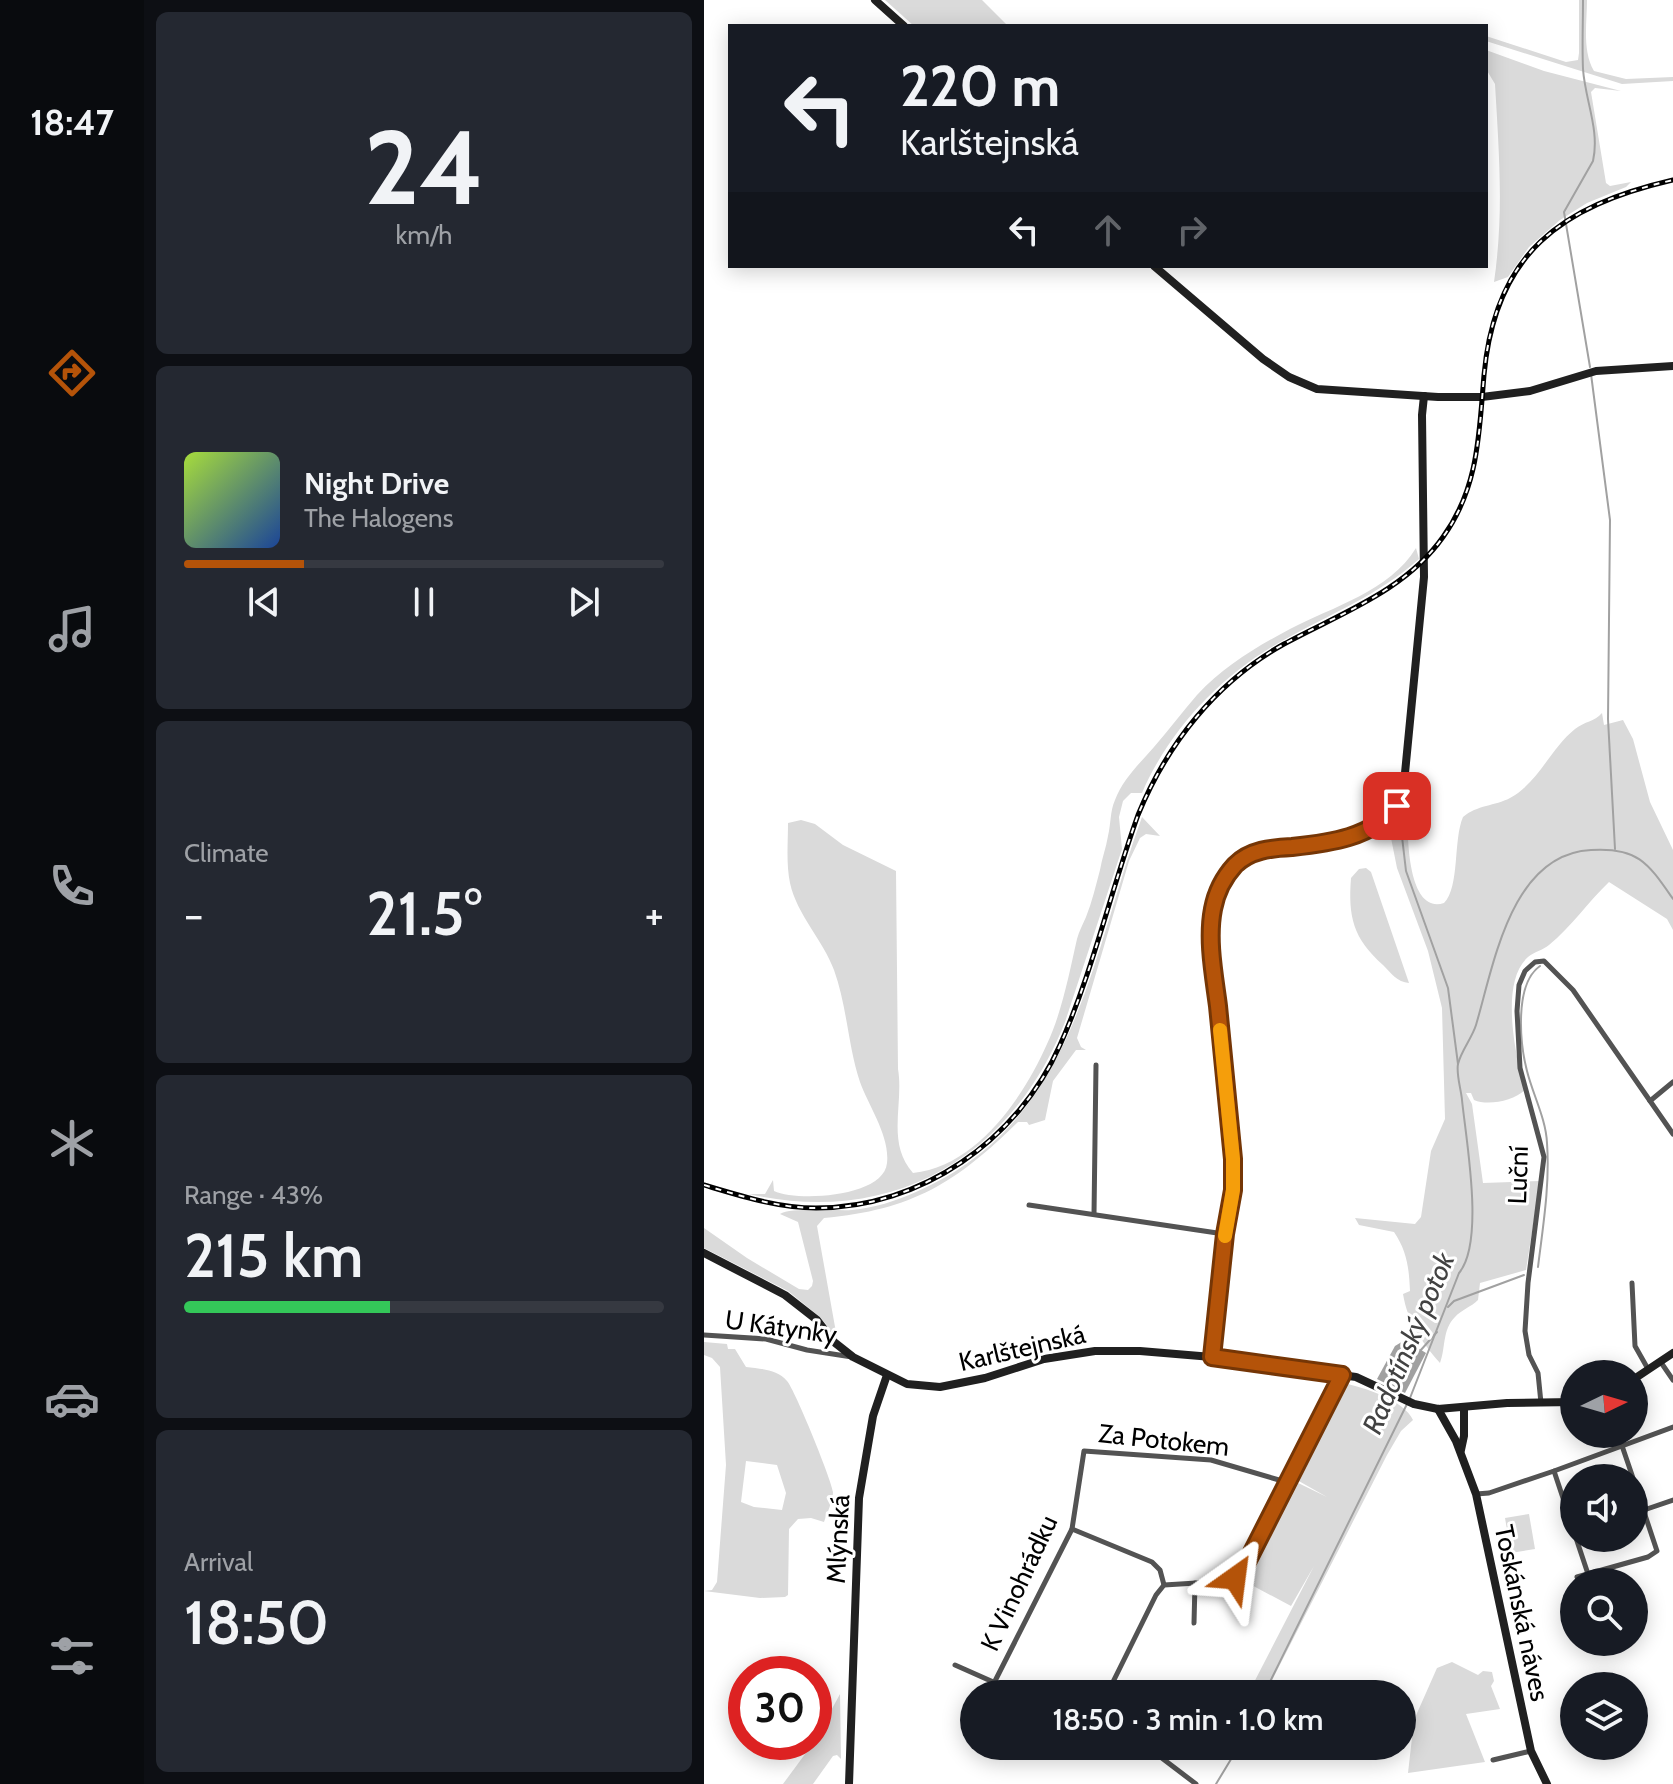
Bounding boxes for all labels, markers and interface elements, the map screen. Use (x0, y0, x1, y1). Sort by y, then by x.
text: 220 m (900, 52, 1060, 120)
icon: left (768, 56, 872, 160)
text: 18:47 (30, 100, 114, 144)
text: 24 (364, 104, 484, 230)
text: Karlštejnská (900, 120, 1079, 164)
icon: left (1002, 208, 1046, 252)
icon: ahead (1086, 208, 1130, 252)
icon: right (1170, 208, 1214, 252)
text: km/h (396, 219, 452, 251)
icon: directions (44, 345, 100, 401)
text: Night Drive (304, 465, 449, 502)
text: The Halogens (304, 502, 453, 534)
icon: previous (242, 580, 286, 624)
icon: pause (402, 580, 446, 624)
icon: next (562, 580, 606, 624)
icon: music (44, 601, 100, 657)
pin (1363, 772, 1431, 840)
icon: arrive (1375, 784, 1419, 828)
text: Climate (184, 837, 269, 869)
icon: phone (44, 858, 100, 914)
text: 21.5° (366, 877, 482, 950)
text: − (184, 888, 203, 941)
text: + (645, 888, 664, 941)
icon: climate (44, 1115, 100, 1171)
street label: Luční (1501, 1145, 1535, 1205)
text: Range · 43% (184, 1179, 323, 1211)
text: 215 km (184, 1219, 363, 1292)
water label: Radotínský potok (1355, 1246, 1462, 1439)
street label: U Kátynky (723, 1303, 839, 1351)
street label: Karlštejnská (956, 1318, 1089, 1378)
north arrow (1560, 1360, 1648, 1448)
map controls (1560, 1360, 1648, 1760)
icon: car (44, 1371, 100, 1427)
street label: Za Potokem (1097, 1417, 1231, 1463)
button: sound (1560, 1464, 1648, 1552)
street label: Mlýnská (820, 1493, 856, 1584)
street label: K Vinohrádku (974, 1510, 1064, 1656)
street label: Toskánská náves (1488, 1522, 1556, 1704)
position arrow (1193, 1536, 1277, 1620)
text: Arrival (184, 1546, 253, 1578)
button: search (1560, 1568, 1648, 1656)
text: 18:50 (184, 1586, 329, 1659)
icon: filters (44, 1628, 100, 1684)
speed limit sign: 30 (728, 1656, 832, 1760)
button: layers (1560, 1672, 1648, 1760)
text: 18:50 · 3 min · 1.0 km (1052, 1701, 1324, 1738)

